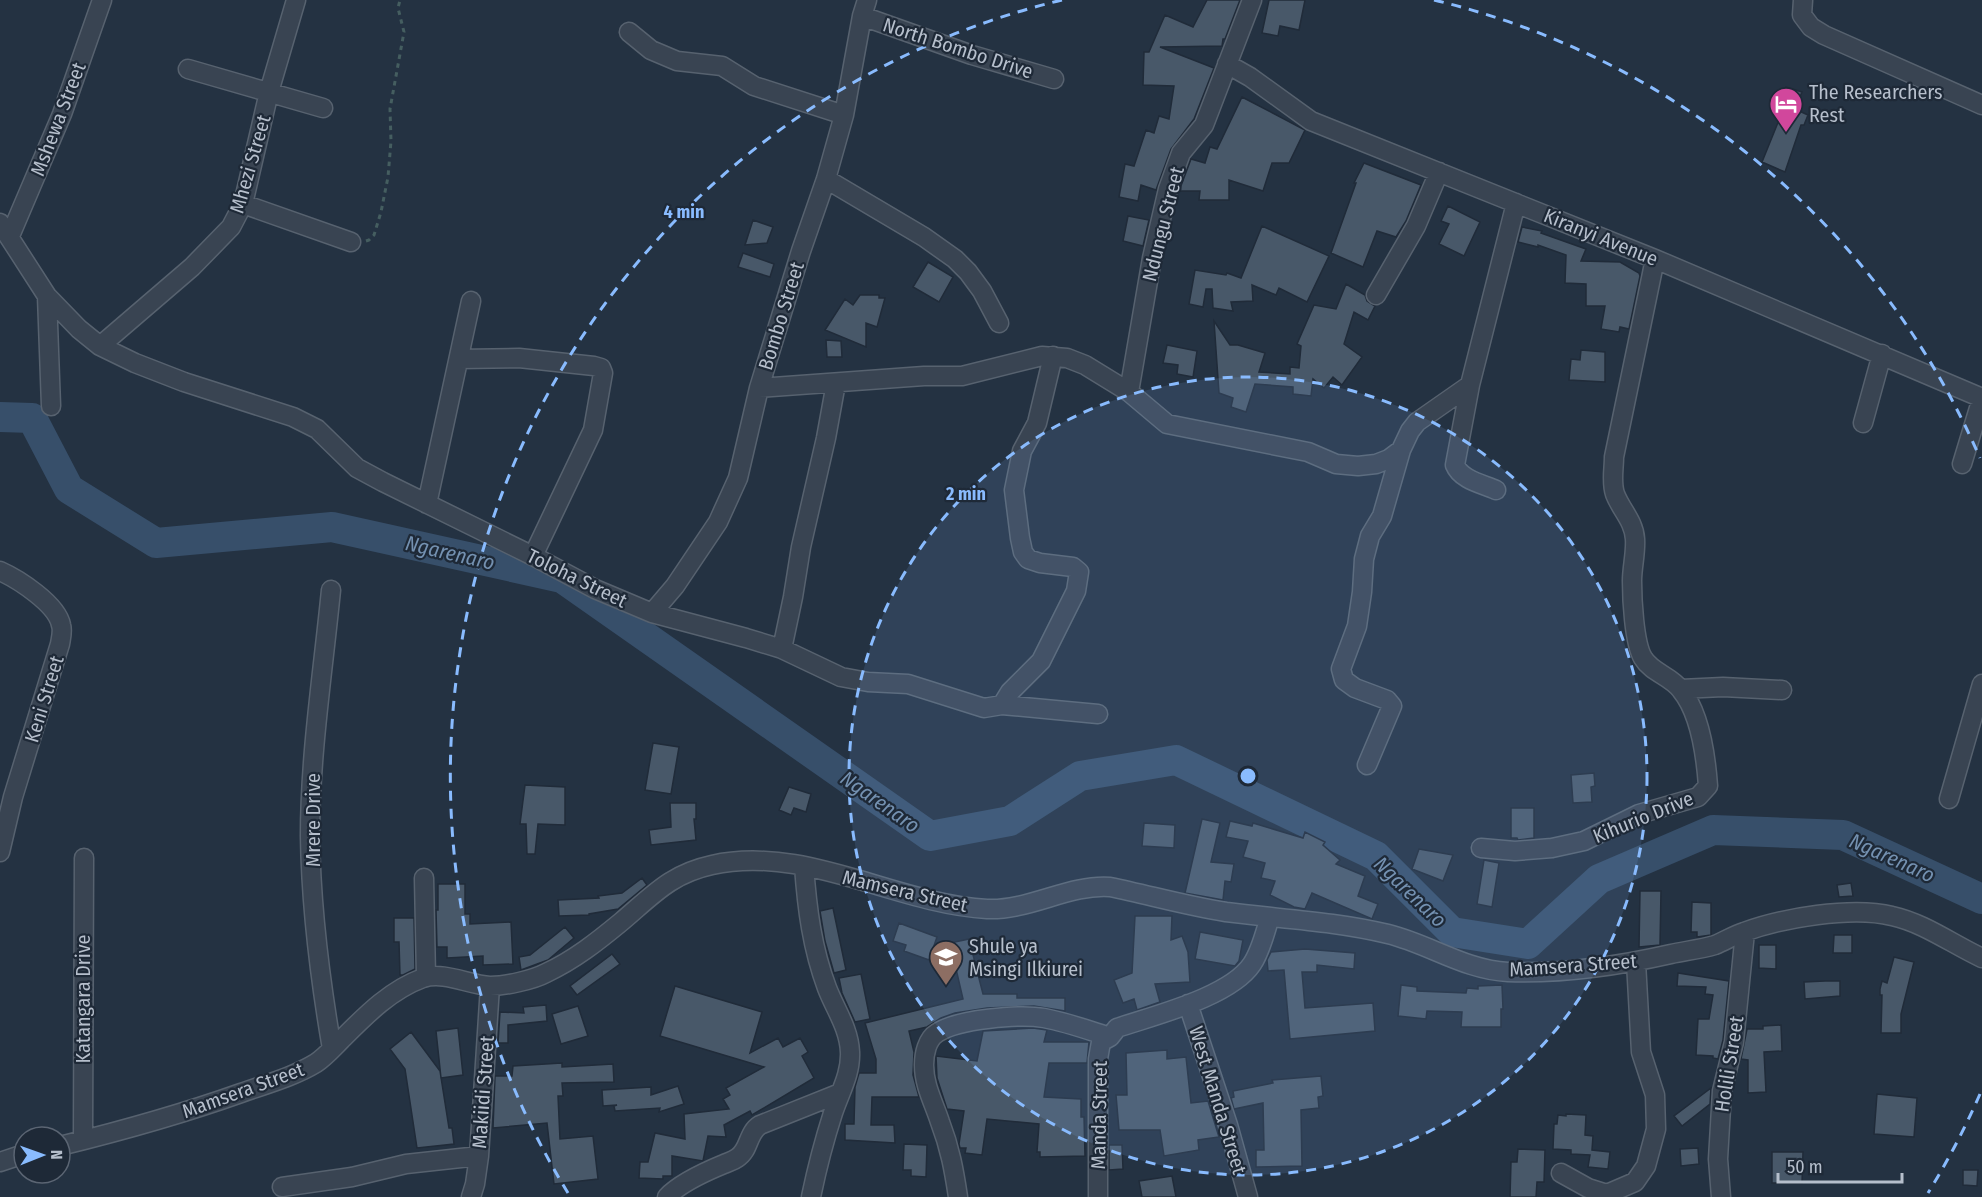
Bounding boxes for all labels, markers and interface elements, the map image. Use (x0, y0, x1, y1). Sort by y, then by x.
street label: North Bombo Drive (880, 12, 1036, 84)
street label: Mshewa Street (25, 58, 91, 179)
place label: The Researchers Rest (1809, 80, 1943, 127)
hotel icon: The Researchers Rest (1768, 86, 1804, 133)
street label: Mhezi Street (224, 112, 276, 216)
street label: Ndungu Street (1137, 164, 1189, 284)
text: 4 min (664, 201, 704, 223)
street label: Kiranyi Avenue (1540, 203, 1662, 271)
street label: Bombo Street (753, 259, 809, 373)
text: 2 min (945, 483, 986, 505)
water label: Ngarenaro (403, 530, 497, 576)
street label: Toloha Street (523, 543, 631, 613)
street label: Keni Street (19, 652, 69, 745)
water label: Ngarenaro (835, 765, 925, 839)
centre of rings (1238, 766, 1258, 786)
street label: Mrere Drive (301, 773, 325, 867)
street label: Kihurio Drive (1589, 786, 1697, 848)
water label: Ngarenaro (1845, 828, 1939, 888)
water label: Ngarenaro (1368, 851, 1452, 933)
street label: Mamsera Street (840, 865, 970, 917)
place label: Shule ya Msingi Ilkiurei (969, 934, 1083, 981)
street label: Katangara Drive (71, 935, 95, 1064)
school or university icon: Shule ya Msingi Ilkiurei (928, 939, 964, 986)
street label: Mamsera Street (1508, 949, 1638, 981)
street label: Holili Street (1710, 1014, 1749, 1114)
street label: West Manda Street (1184, 1023, 1252, 1177)
street label: Makiidi Street (467, 1034, 499, 1149)
street label: Mamsera Street (179, 1057, 308, 1123)
street label: Manda Street (1086, 1060, 1112, 1170)
north arrow (12, 1125, 72, 1185)
scale bar (1778, 1146, 1902, 1184)
text: N (47, 1150, 66, 1160)
text: 50 m (1787, 1156, 1823, 1178)

